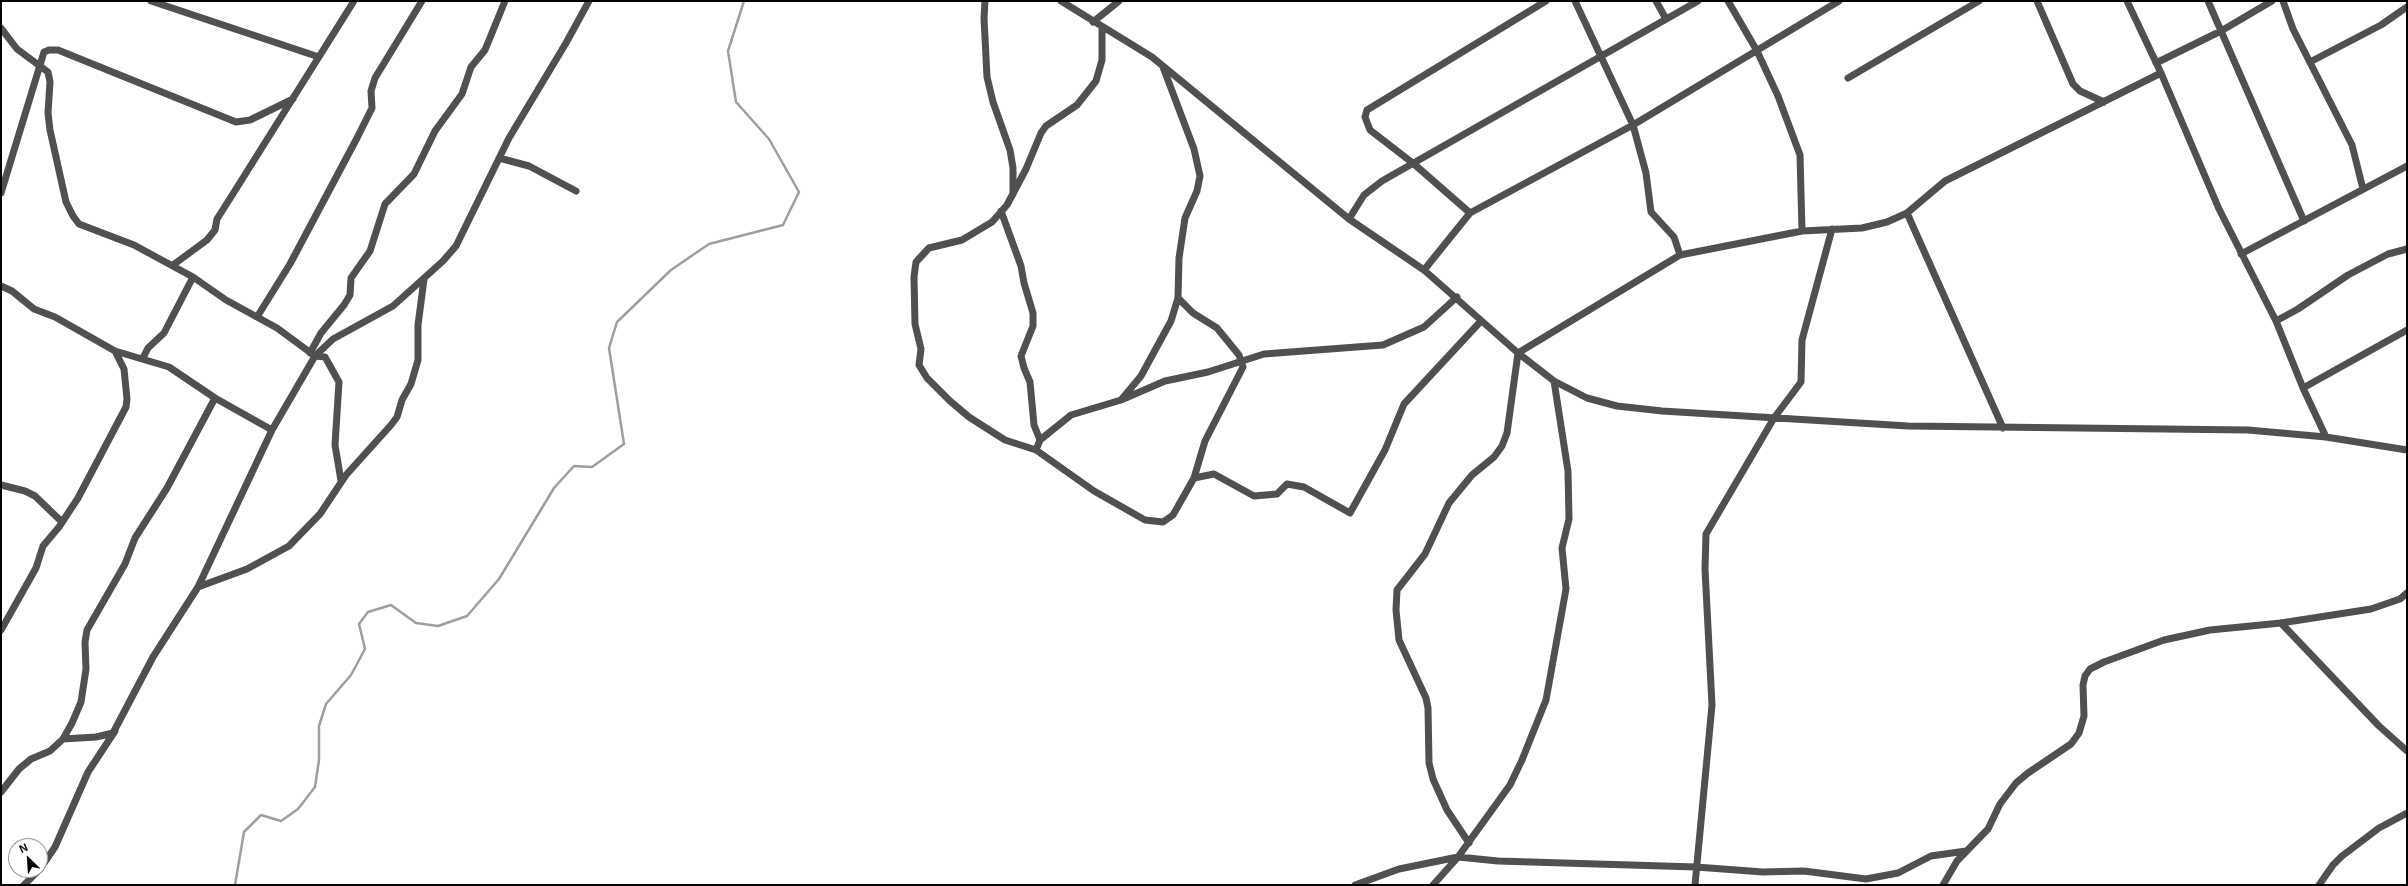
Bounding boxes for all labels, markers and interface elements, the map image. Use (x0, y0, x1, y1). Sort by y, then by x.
north arrow (8, 838, 48, 878)
text: N (17, 841, 29, 855)

